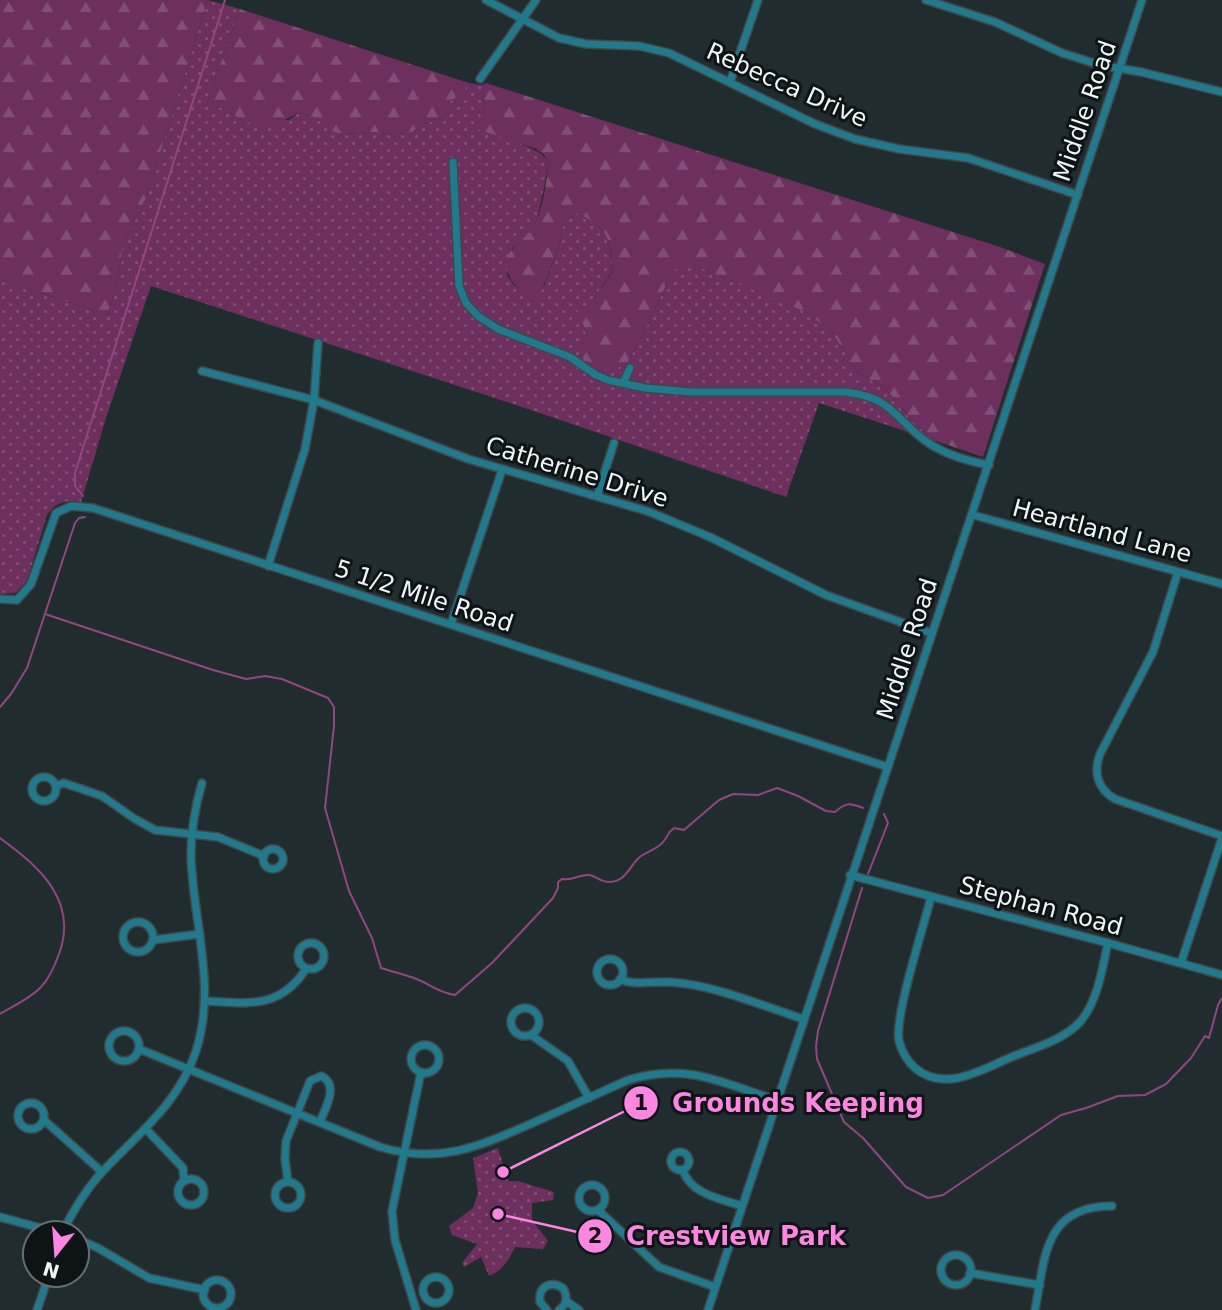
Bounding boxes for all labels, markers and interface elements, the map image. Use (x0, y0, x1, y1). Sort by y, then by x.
street label: Rebecca Drive (702, 37, 872, 133)
street label: Middle Road (1048, 37, 1122, 185)
street label: Catherine Drive (483, 431, 671, 513)
street label: Heartland Lane (1009, 494, 1195, 568)
street label: 5 1/2 Mile Road (331, 554, 517, 638)
street label: Middle Road (871, 575, 943, 723)
street label: Stephan Road (956, 871, 1126, 941)
callout: Grounds Keeping (623, 1079, 938, 1126)
text: Grounds Keeping (672, 1088, 924, 1118)
text: 1 (634, 1091, 648, 1115)
callout: Crestview Park (577, 1213, 860, 1260)
north arrow (21, 1219, 91, 1289)
text: Crestview Park (626, 1221, 847, 1251)
text: 2 (588, 1224, 602, 1248)
text: N (40, 1257, 62, 1283)

